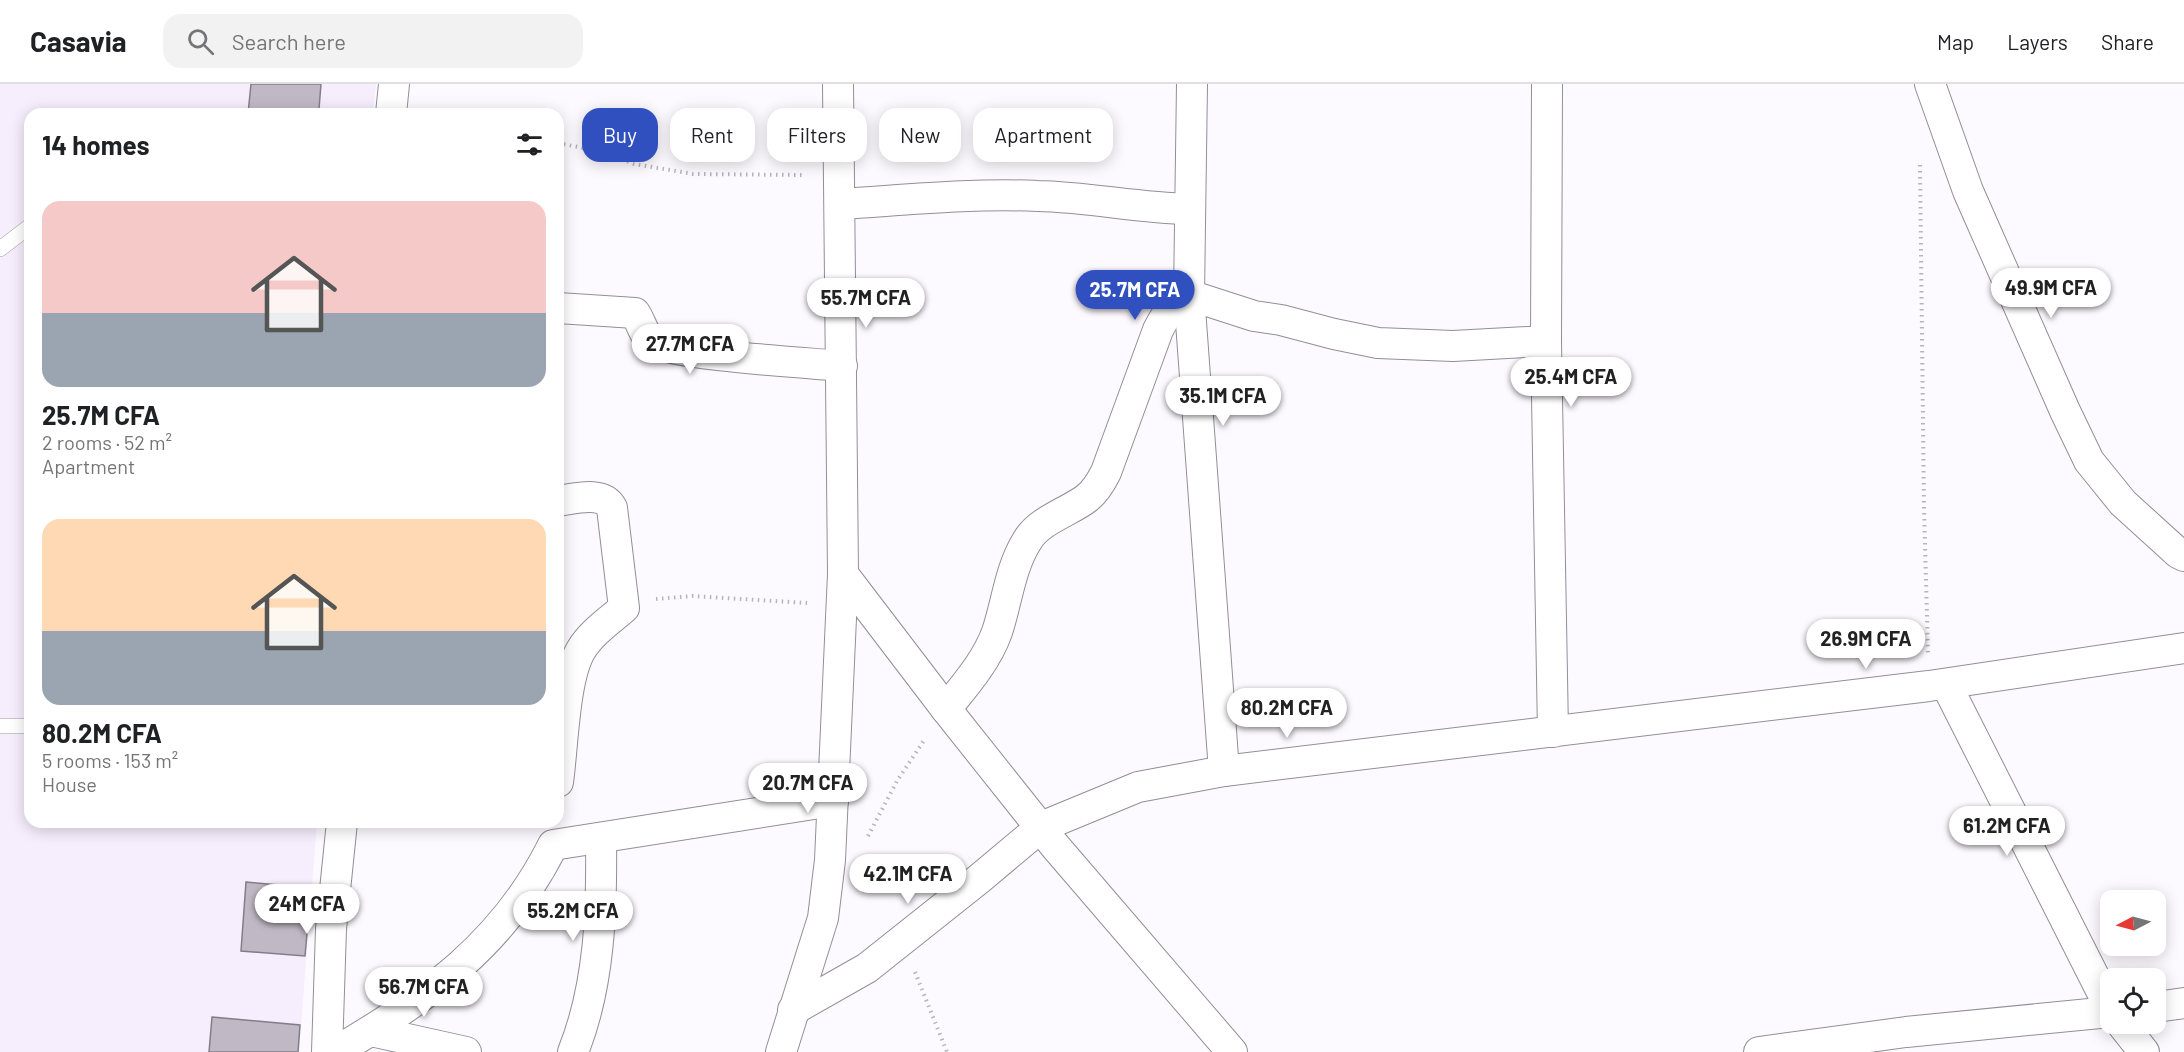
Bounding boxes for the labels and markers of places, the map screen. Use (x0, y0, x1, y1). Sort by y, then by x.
pin: 49.9M CFA (1982, 268, 2120, 319)
pin: 25.7M CFA (1066, 270, 1204, 321)
pin: 55.7M CFA (797, 278, 935, 329)
pin: 27.7M CFA (621, 324, 759, 375)
pin: 25.4M CFA (1502, 357, 1640, 408)
pin: 35.1M CFA (1154, 376, 1292, 427)
pin: 26.9M CFA (1797, 619, 1935, 670)
pin: 80.2M CFA (1218, 688, 1356, 739)
pin: 20.7M CFA (739, 763, 877, 814)
pin: 61.2M CFA (1938, 806, 2076, 857)
pin: 42.1M CFA (839, 854, 977, 905)
pin: 24M CFA (252, 884, 362, 935)
pin: 55.2M CFA (504, 891, 642, 942)
pin: 56.7M CFA (355, 967, 493, 1018)

